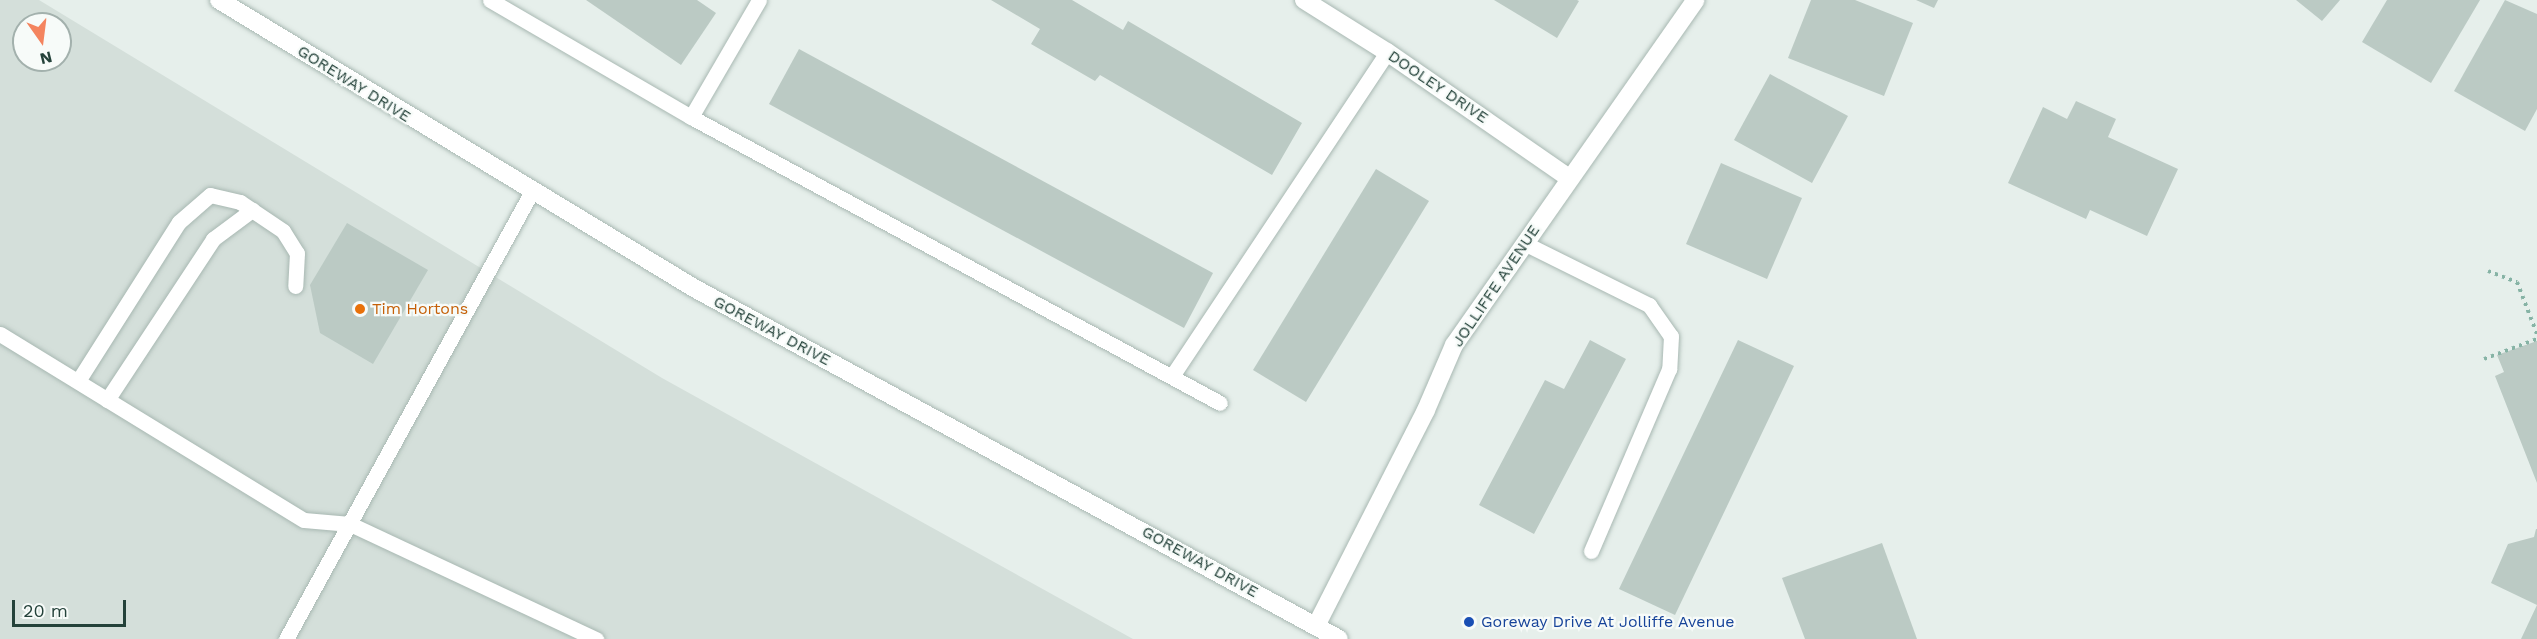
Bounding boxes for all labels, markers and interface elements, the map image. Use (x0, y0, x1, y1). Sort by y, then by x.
north arrow (12, 12, 72, 72)
street label: GOREWAY DRIVE (293, 41, 415, 127)
street label: DOOLEY DRIVE (1384, 46, 1492, 128)
text: N (38, 47, 54, 69)
street label: JOLLIFFE AVENUE (1448, 221, 1544, 351)
street label: GOREWAY DRIVE (710, 292, 834, 370)
place label: Tim Hortons (372, 299, 468, 319)
marker: Tim Hortons (353, 302, 367, 316)
street label: GOREWAY DRIVE (1138, 522, 1262, 602)
scale bar (15, 588, 129, 626)
text: 20 m (23, 600, 68, 621)
place label: Goreway Drive At Jolliffe Avenue (1481, 612, 1737, 632)
marker: Goreway Drive At Jolliffe Avenue (1462, 615, 1476, 629)

